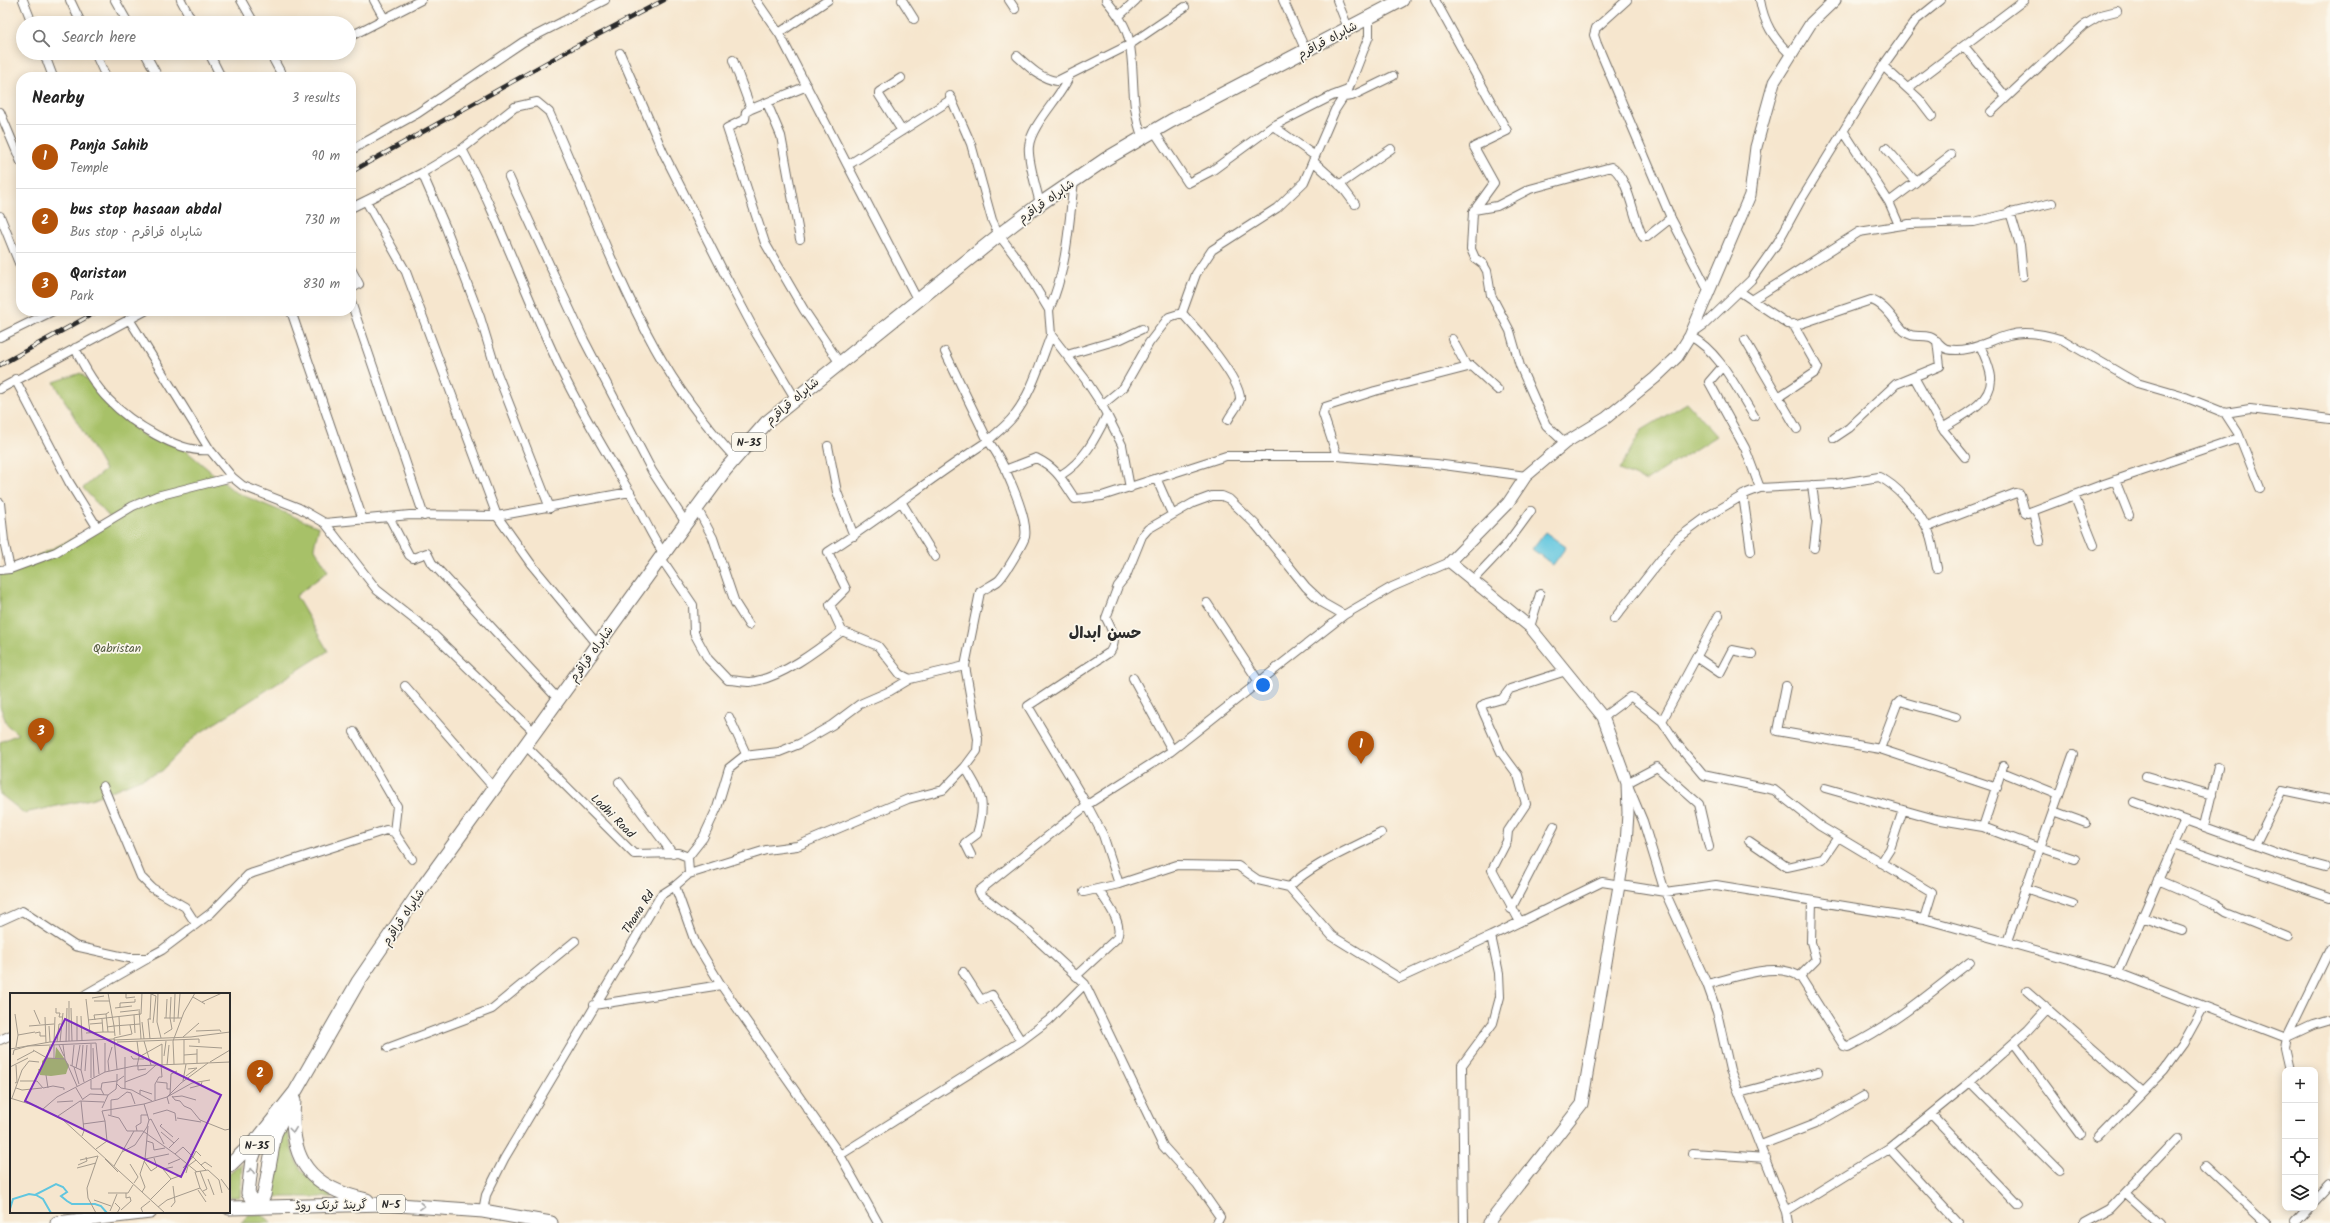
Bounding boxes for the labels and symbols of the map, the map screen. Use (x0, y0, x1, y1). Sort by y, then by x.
street label: شاہراہ قراقرم (1294, 17, 1361, 64)
street label: شاہراہ قراقرم (1014, 175, 1079, 228)
street label: شاہراہ قراقرم (761, 373, 824, 430)
road number: N-35 (732, 433, 766, 451)
district label: حسن ابدال (1069, 621, 1141, 646)
street label: شاہراہ قراقرم (564, 622, 618, 686)
park label: Qabristan (93, 639, 141, 658)
your location (1253, 675, 1273, 695)
pin: 3 (28, 718, 54, 751)
pin: 1 (1348, 731, 1374, 764)
street label: Lodhi Road (586, 790, 640, 844)
street label: شاہراہ قراقرم (377, 885, 430, 950)
street label: Thana Rd (617, 886, 660, 938)
inset map (10, 993, 230, 1213)
pin: 2 (247, 1060, 273, 1093)
one-way arrow (288, 1127, 297, 1133)
road number: N-35 (240, 1136, 274, 1154)
one-way arrow (246, 1167, 255, 1174)
street label: گرینڈ ٹرنک روڈ (295, 1195, 367, 1216)
road number: N-5 (377, 1195, 405, 1213)
one-way arrow (419, 1202, 425, 1211)

